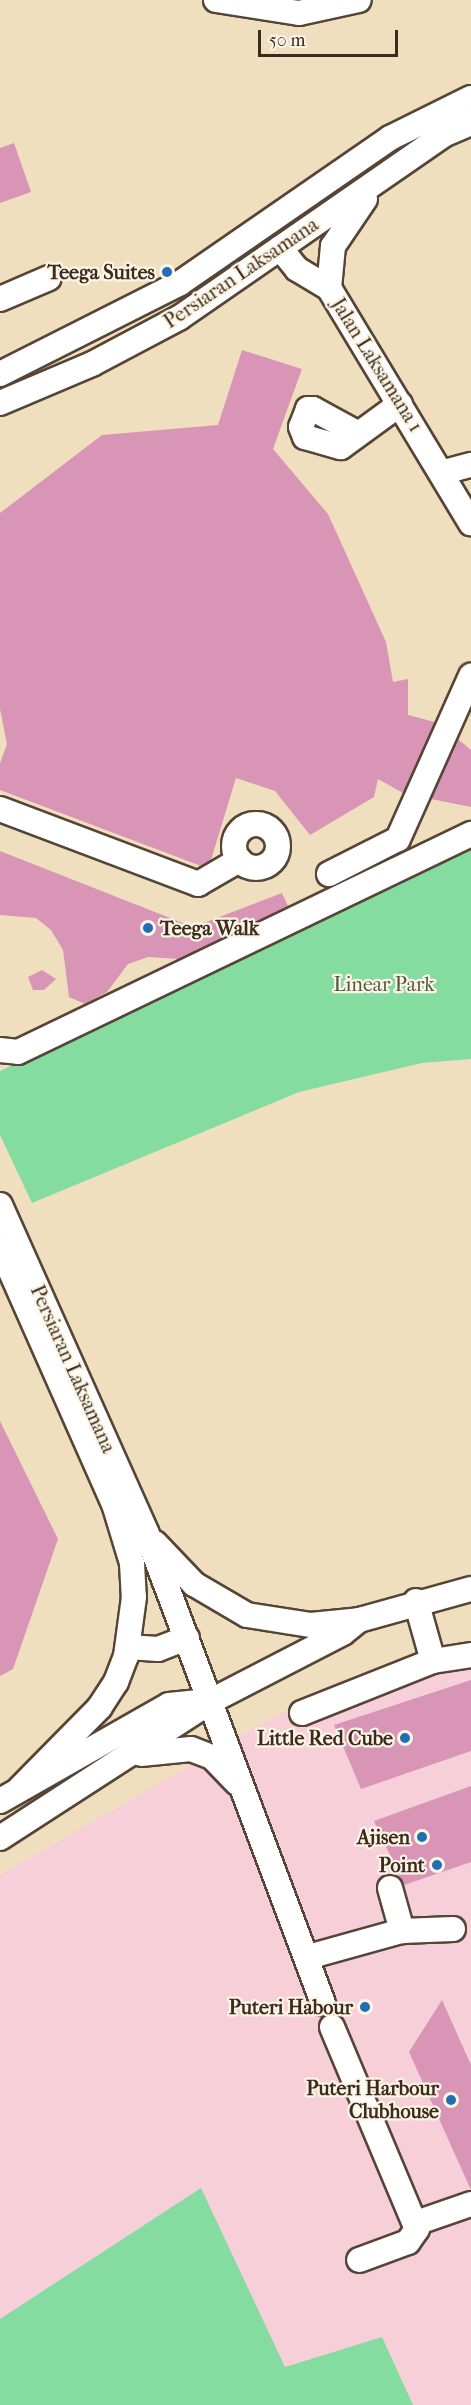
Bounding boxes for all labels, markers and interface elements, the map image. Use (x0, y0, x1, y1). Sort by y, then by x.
scale bar (261, 18, 400, 56)
text: 50 m (269, 30, 305, 51)
street label: Persiaran Laksamana (159, 212, 323, 334)
place label: Teega Suites (47, 260, 155, 284)
marker: Teega Suites (160, 265, 174, 279)
street label: Jalan Laksamana 1 (326, 294, 428, 436)
place label: Teega Walk (160, 916, 259, 940)
marker: Teega Walk (141, 921, 155, 935)
park label: Linear Park (333, 972, 435, 996)
street label: Persiaran Laksamana (25, 1281, 121, 1457)
place label: Little Red Cube (257, 1726, 393, 1750)
marker: Little Red Cube (398, 1731, 412, 1745)
place label: Ajisen (357, 1825, 410, 1849)
marker: Ajisen (415, 1830, 429, 1844)
place label: Point (379, 1853, 425, 1877)
marker: Point (430, 1858, 444, 1872)
place label: Puteri Habour (229, 1995, 353, 2019)
marker: Puteri Habour (358, 2000, 372, 2014)
place label: Puteri Harbour Clubhouse (306, 2076, 439, 2123)
marker: Puteri Harbour Clubhouse (444, 2093, 458, 2107)

